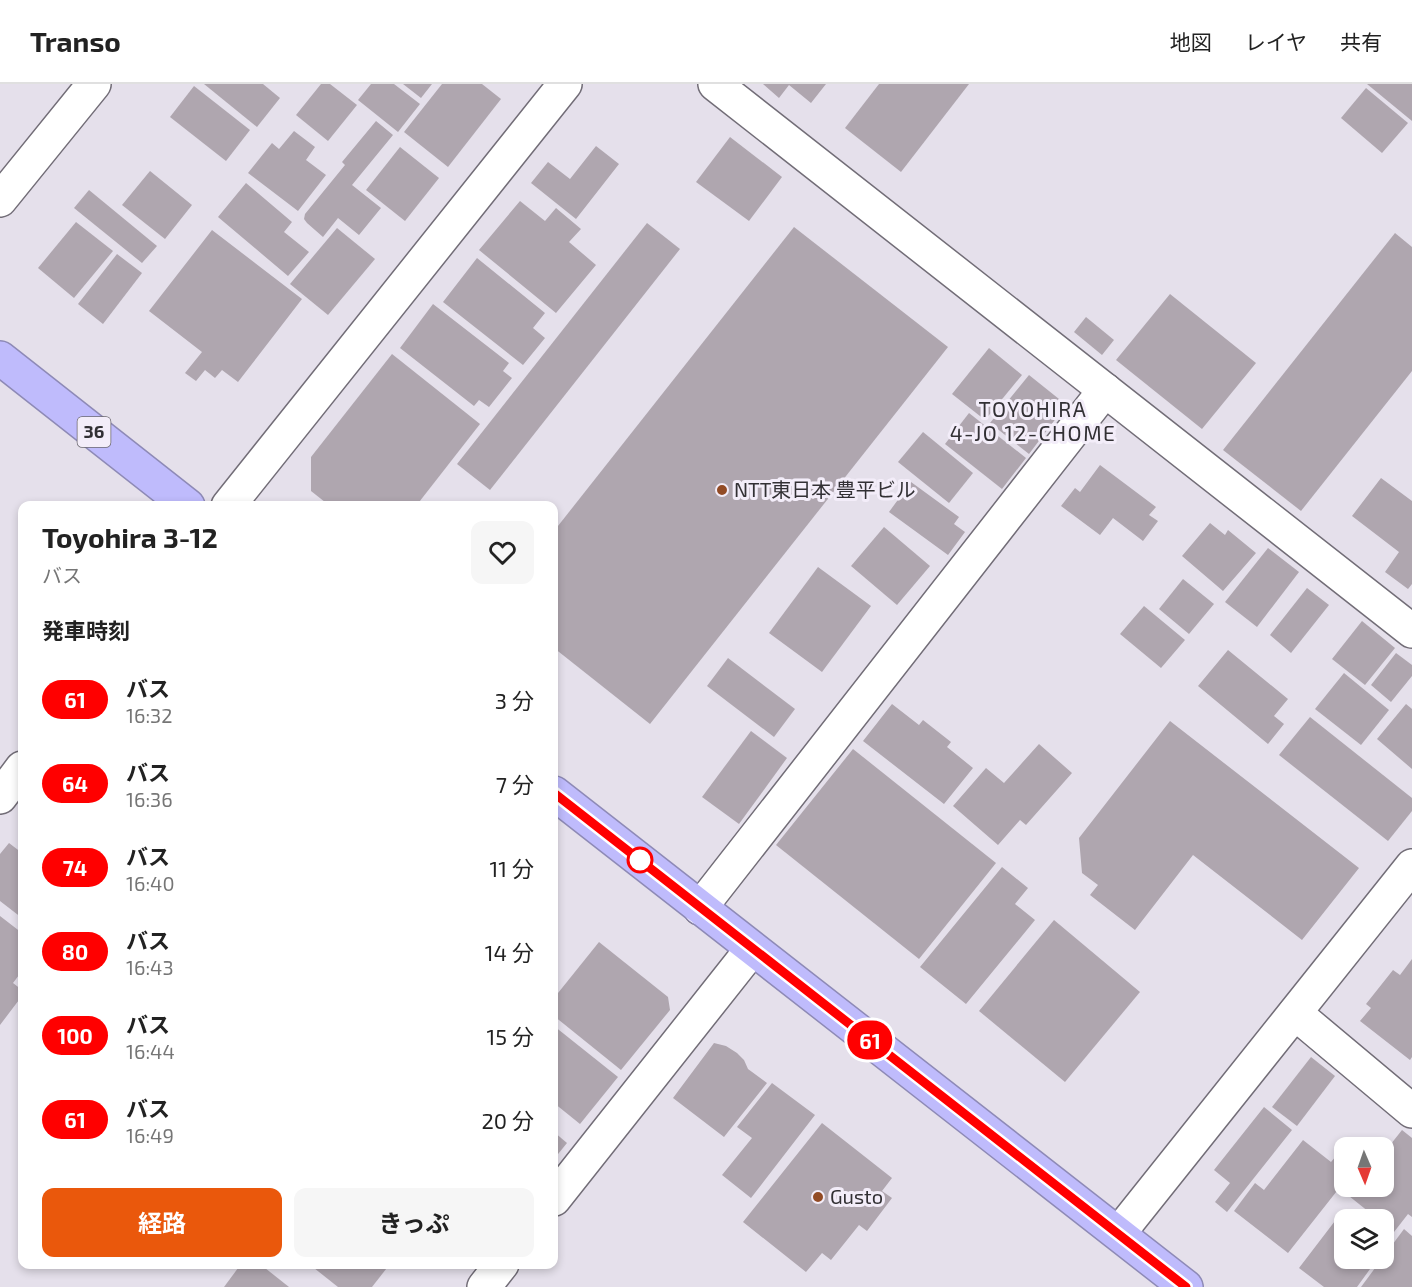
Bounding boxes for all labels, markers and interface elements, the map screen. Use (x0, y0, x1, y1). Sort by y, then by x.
text: Transo (30, 24, 121, 58)
text: 地図 (1170, 29, 1212, 54)
text: レイヤ (1245, 29, 1307, 54)
text: 共有 (1340, 29, 1382, 54)
district label: TOYOHIRA 4-JO 12-CHOME (950, 396, 1116, 445)
road number: 36 (78, 417, 110, 447)
place label: NTT東日本 豊平ビル (734, 477, 916, 501)
marker: NTT東日本 豊平ビル (715, 483, 729, 497)
text: Toyohira 3-12 (42, 520, 218, 554)
button: heart (471, 521, 534, 584)
text: バス (42, 563, 82, 587)
text: 発車時刻 (42, 617, 130, 643)
text: バス (126, 675, 170, 701)
text: 61 (64, 687, 86, 712)
text: 3 分 (495, 687, 534, 713)
text: 16:32 (126, 703, 172, 727)
text: バス (126, 759, 170, 785)
text: 64 (62, 771, 88, 796)
text: 7 分 (496, 771, 534, 797)
text: 16:36 (126, 787, 173, 811)
text: バス (126, 843, 170, 869)
unlabelled marker (627, 847, 653, 873)
text: 74 (63, 855, 87, 880)
text: 11 分 (490, 855, 534, 881)
text: 16:40 (126, 871, 174, 895)
text: バス (126, 927, 170, 953)
text: 80 (62, 939, 88, 964)
text: 14 分 (485, 939, 534, 965)
text: 16:43 (126, 955, 174, 979)
text: バス (126, 1011, 170, 1037)
line badge: 61 (843, 1020, 897, 1060)
text: 100 (57, 1023, 93, 1048)
text: 15 分 (487, 1023, 534, 1049)
text: 61 (859, 1028, 881, 1053)
text: 16:44 (126, 1039, 175, 1063)
text: バス (126, 1095, 170, 1121)
text: 61 (64, 1107, 86, 1132)
text: 20 分 (481, 1107, 534, 1133)
text: 16:49 (126, 1123, 174, 1147)
north arrow (1334, 1137, 1394, 1197)
map controls (1334, 1137, 1394, 1269)
place label: Gusto (830, 1184, 883, 1208)
button: 経路 (42, 1188, 282, 1257)
button: きっぷ (294, 1188, 534, 1257)
marker: Gusto (811, 1190, 825, 1204)
button: layers (1334, 1209, 1394, 1269)

